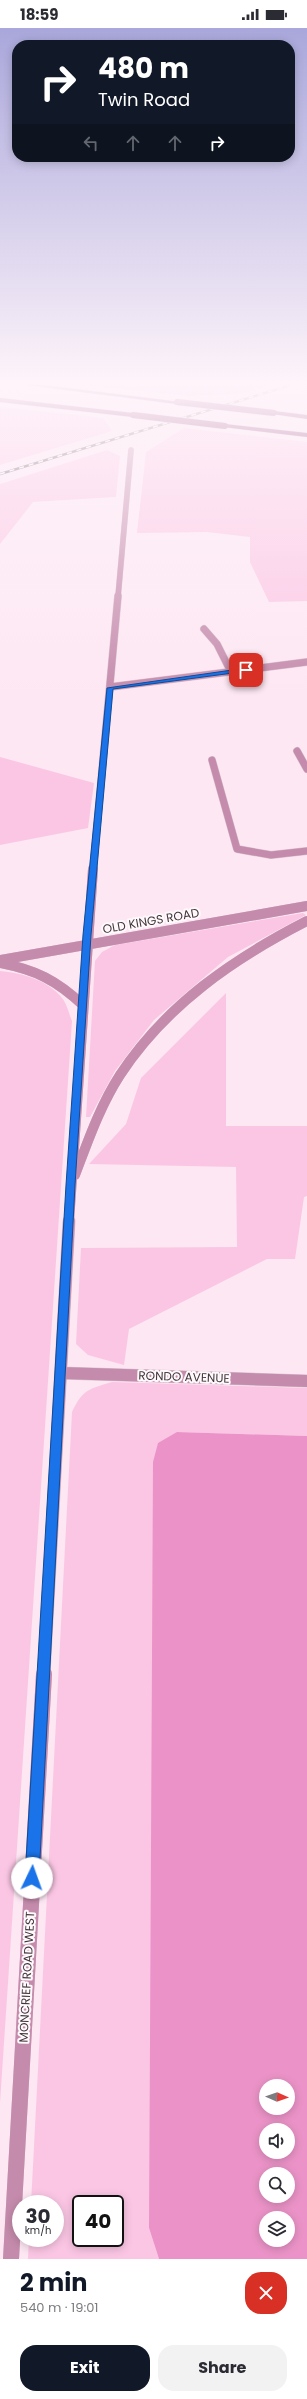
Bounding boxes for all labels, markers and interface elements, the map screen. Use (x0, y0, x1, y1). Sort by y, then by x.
text: 18:59 (20, 4, 59, 25)
text: 480 m (98, 49, 189, 88)
icon: right (32, 56, 84, 108)
text: Twin Road (98, 87, 190, 112)
icon: left (80, 132, 102, 154)
icon: ahead (122, 132, 144, 154)
icon: ahead (164, 132, 186, 154)
icon: right (206, 132, 228, 154)
pin (229, 653, 263, 687)
icon: arrive (235, 659, 257, 681)
street label: OLD KINGS ROAD (101, 904, 201, 937)
street label: RONDO AVENUE (138, 1366, 230, 1387)
position arrow (11, 1857, 53, 1899)
street label: MONCRIEF ROAD WEST (15, 1911, 38, 2043)
north arrow (259, 2079, 295, 2115)
map controls (259, 2079, 295, 2247)
button: sound (259, 2123, 295, 2159)
button: search (259, 2167, 295, 2203)
speed limit sign: 40 (72, 2195, 124, 2247)
text: 30 (25, 2202, 51, 2230)
button: layers (259, 2211, 295, 2247)
text: km/h (25, 2223, 51, 2238)
text: 2 min (20, 2266, 87, 2299)
button: close (245, 2272, 287, 2314)
text: 540 m · 19:01 (20, 2298, 99, 2317)
button: Exit (20, 2345, 150, 2391)
button: Share (158, 2345, 287, 2391)

